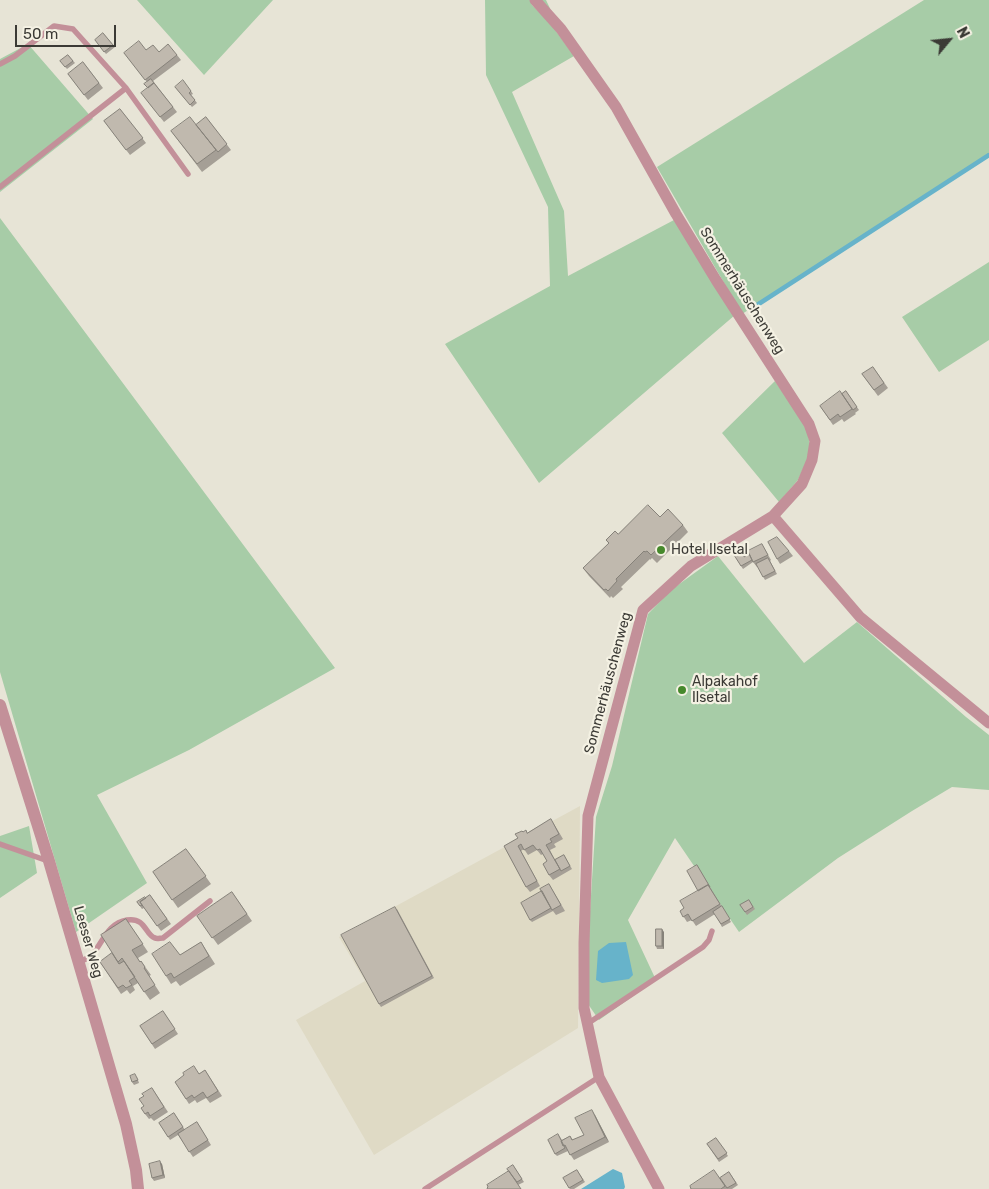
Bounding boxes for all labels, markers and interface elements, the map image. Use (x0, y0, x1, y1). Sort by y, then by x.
scale bar (18, 15, 119, 47)
north arrow (924, 15, 974, 65)
text: N (953, 24, 973, 41)
text: 50 m (23, 25, 58, 43)
street label: Sommerhäuschenweg (696, 225, 788, 357)
place label: Hotel Ilsetal (671, 542, 748, 558)
marker: Hotel Ilsetal (655, 544, 667, 556)
street label: Sommerhäuschenweg (581, 610, 635, 756)
place label: Alpakahof Ilsetal (692, 674, 758, 706)
marker: Alpakahof Ilsetal (676, 684, 688, 696)
street label: Leeser Weg (70, 904, 106, 980)

